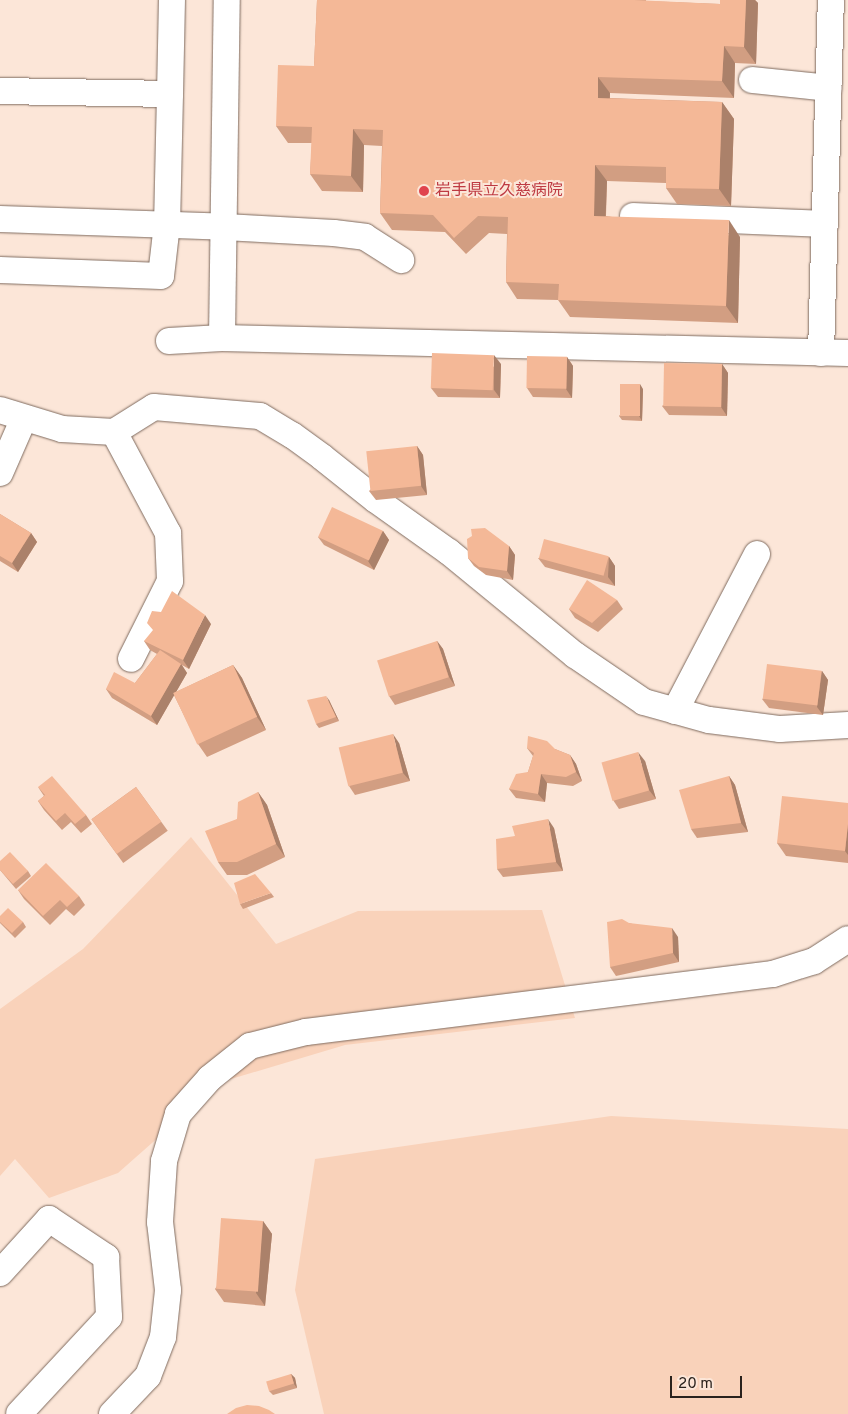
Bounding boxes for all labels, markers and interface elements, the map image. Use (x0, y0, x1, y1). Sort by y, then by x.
place label: 岩手県立久慈病院 (435, 181, 563, 201)
marker: 岩手県立久慈病院 (417, 184, 431, 198)
scale bar (673, 1366, 746, 1398)
text: 20 m (678, 1375, 713, 1394)

